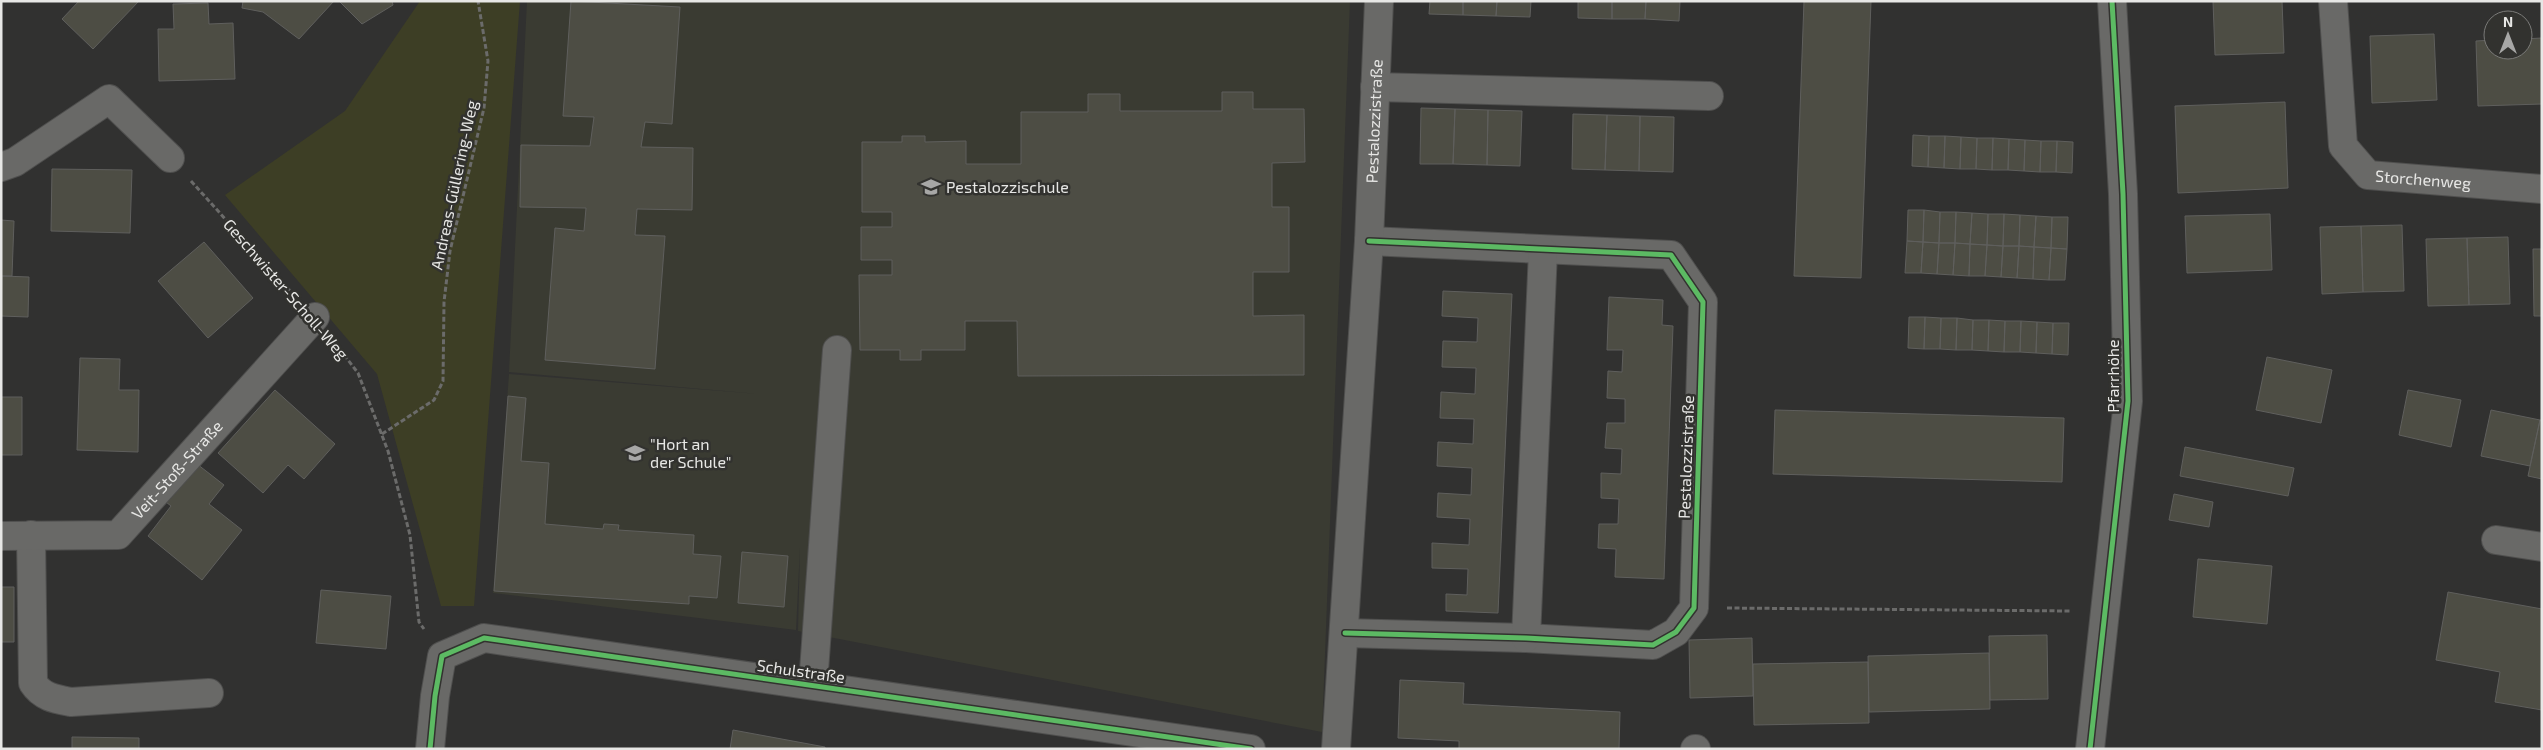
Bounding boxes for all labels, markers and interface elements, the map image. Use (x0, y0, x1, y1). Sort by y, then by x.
north arrow (2483, 10, 2533, 60)
text: N (2503, 13, 2513, 30)
street label: Pestalozzistraße (1361, 59, 1386, 184)
street label: Andreas-Güllering-Weg (426, 98, 481, 271)
street label: Storchenweg (2375, 166, 2472, 192)
school or university icon: Pestalozzischule (920, 176, 942, 198)
place label: Pestalozzischule (946, 177, 1069, 196)
street label: Geschwister-Scholl-Weg (220, 214, 353, 363)
street label: Pfarrhöhe (2103, 339, 2122, 413)
street label: Pestalozzistraße (1674, 395, 1697, 519)
street label: Veit-Stoß-Straße (127, 416, 226, 523)
place label: "Hort an der Schule" (650, 434, 732, 471)
school or university icon: "Hort an der Schule" (624, 442, 646, 464)
street label: Schulstraße (756, 655, 846, 686)

